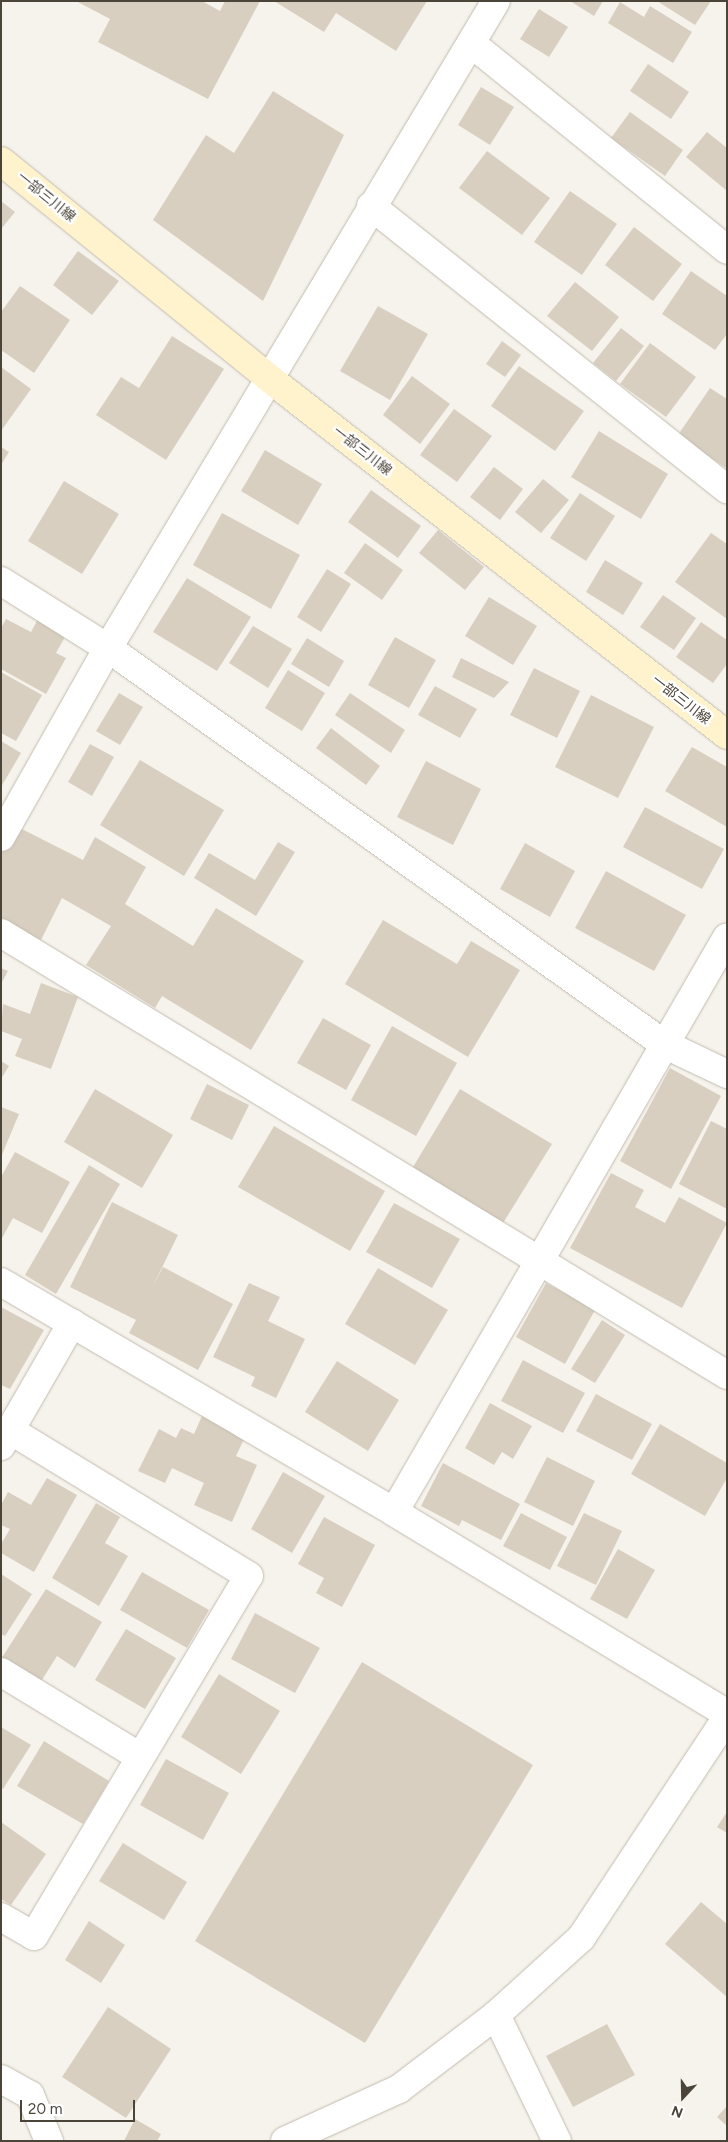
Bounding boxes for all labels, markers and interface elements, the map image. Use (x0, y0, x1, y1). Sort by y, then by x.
street label: 一部三川線 (14, 168, 78, 226)
street label: 一部三川線 (329, 423, 395, 479)
street label: 一部三川線 (648, 672, 714, 728)
north arrow (658, 2072, 708, 2122)
scale bar (22, 2090, 138, 2122)
text: 20 m (28, 2100, 62, 2118)
text: N (669, 2102, 686, 2121)

